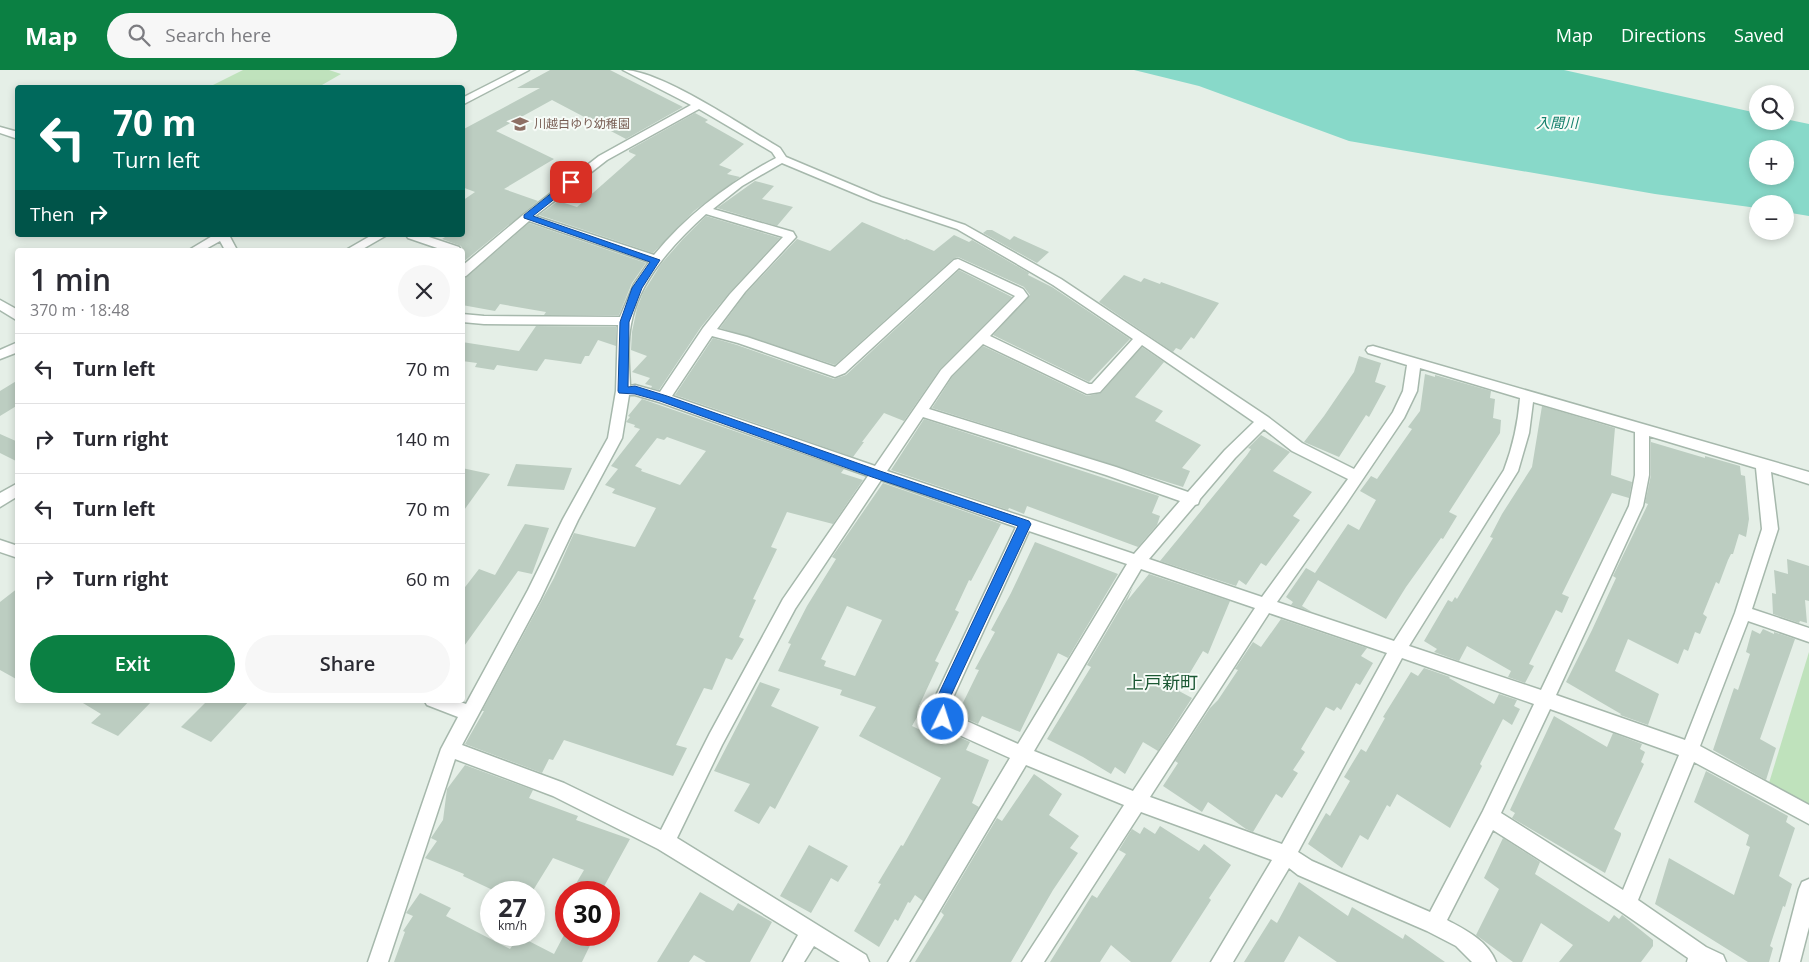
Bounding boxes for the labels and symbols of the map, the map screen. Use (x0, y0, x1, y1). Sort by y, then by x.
water label: 入間川 (1536, 113, 1580, 132)
school or university icon: 川越白ゆり幼稚園 (510, 114, 530, 134)
place label: 川越白ゆり幼稚園 (534, 115, 630, 132)
pin (550, 161, 592, 203)
district label: 上戸新町 (1126, 670, 1198, 694)
position arrow (916, 692, 968, 744)
speed limit sign: 30 (555, 881, 620, 946)

